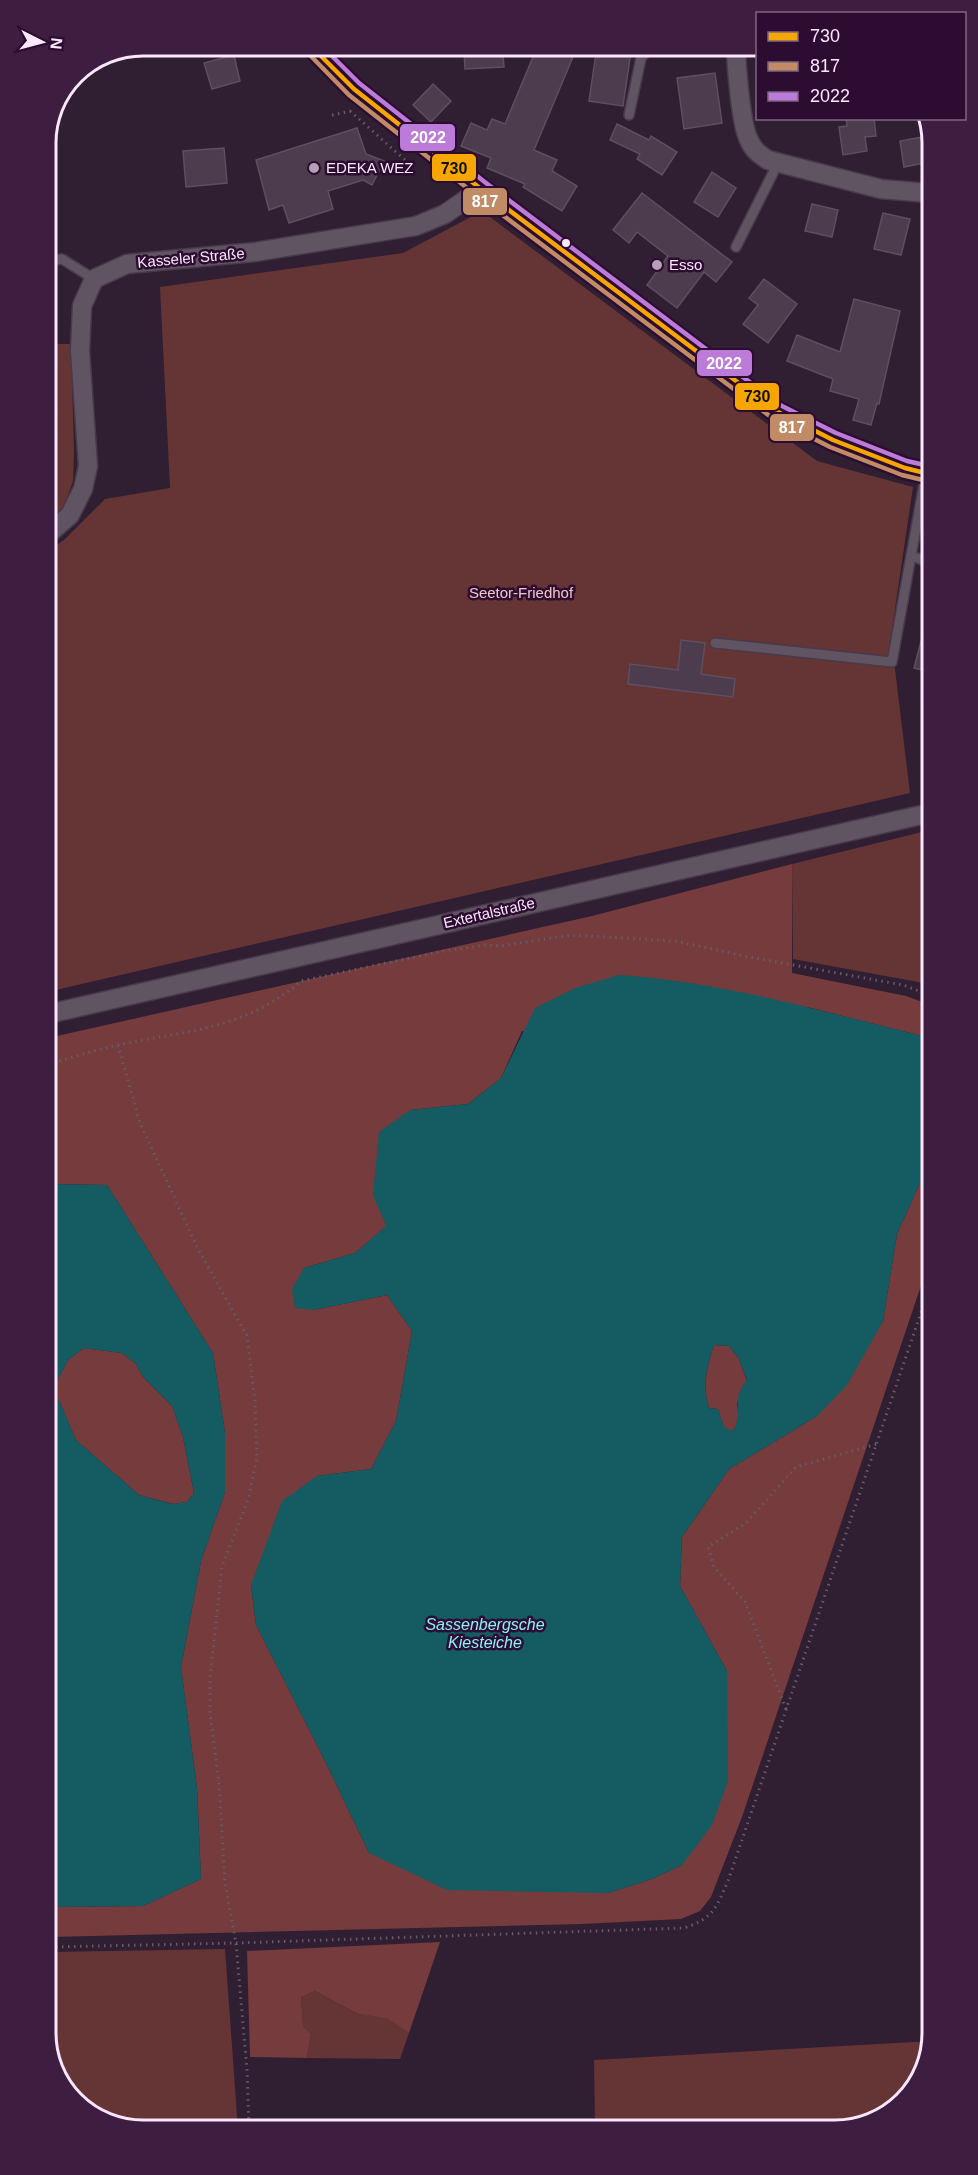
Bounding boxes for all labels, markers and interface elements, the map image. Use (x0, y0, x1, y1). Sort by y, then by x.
north arrow (12, 12, 72, 72)
legend (756, 12, 966, 120)
text: 730 (810, 26, 840, 46)
text: N (47, 37, 65, 50)
text: 817 (810, 56, 840, 76)
text: 2022 (810, 86, 850, 106)
line badge: 2022 (399, 123, 456, 152)
text: 2022 (410, 129, 446, 146)
line badge: 730 (431, 153, 477, 182)
place label: EDEKA WEZ (326, 159, 414, 176)
text: 730 (441, 160, 467, 177)
marker: EDEKA WEZ (307, 161, 321, 175)
line badge: 817 (462, 187, 508, 216)
text: 817 (472, 193, 498, 210)
unlabelled marker (560, 237, 572, 249)
street label: Kasseler Straße (137, 244, 245, 271)
place label: Esso (669, 256, 702, 273)
marker: Esso (650, 258, 664, 272)
line badge: 2022 (696, 349, 753, 377)
text: 2022 (706, 355, 742, 372)
line badge: 730 (734, 382, 780, 411)
text: 730 (744, 388, 770, 405)
line badge: 817 (769, 413, 815, 442)
text: 817 (779, 419, 805, 436)
park label: Seetor-Friedhof (469, 584, 574, 601)
street label: Extertalstraße (441, 894, 536, 931)
water label: Sassenbergsche Kiesteiche (425, 1616, 545, 1651)

